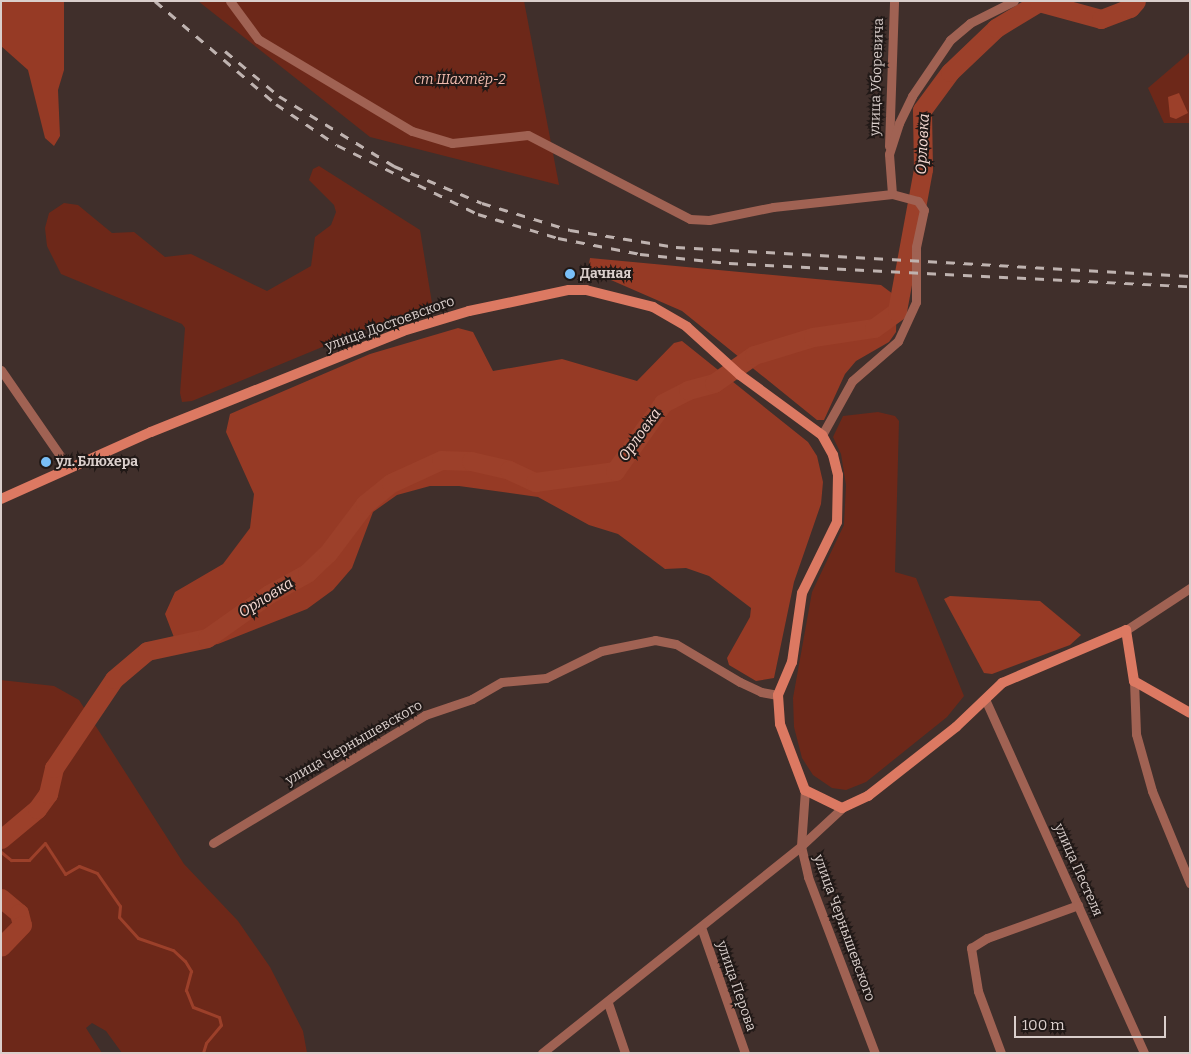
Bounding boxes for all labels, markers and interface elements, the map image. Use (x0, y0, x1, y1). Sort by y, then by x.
street label: улица Уборевича (867, 18, 887, 136)
park label: ст Шахтёр-2 (414, 72, 506, 88)
water label: Орловка (912, 113, 934, 175)
place label: Дачная (580, 266, 631, 282)
marker: Дачная (564, 268, 576, 280)
street label: улица Достоевского (323, 293, 457, 355)
water label: Орловка (615, 405, 665, 465)
place label: ул. Блюхера (56, 454, 138, 470)
marker: ул. Блюхера (40, 456, 52, 468)
water label: Орловка (235, 574, 297, 622)
street label: улица Чернышевского (283, 697, 425, 789)
street label: улица Пестеля (1050, 821, 1106, 919)
street label: улица Чернышевского (810, 852, 878, 1004)
street label: улица Перова (713, 939, 759, 1033)
scale bar (1016, 1006, 1168, 1038)
text: 100 m (1022, 1016, 1065, 1034)

